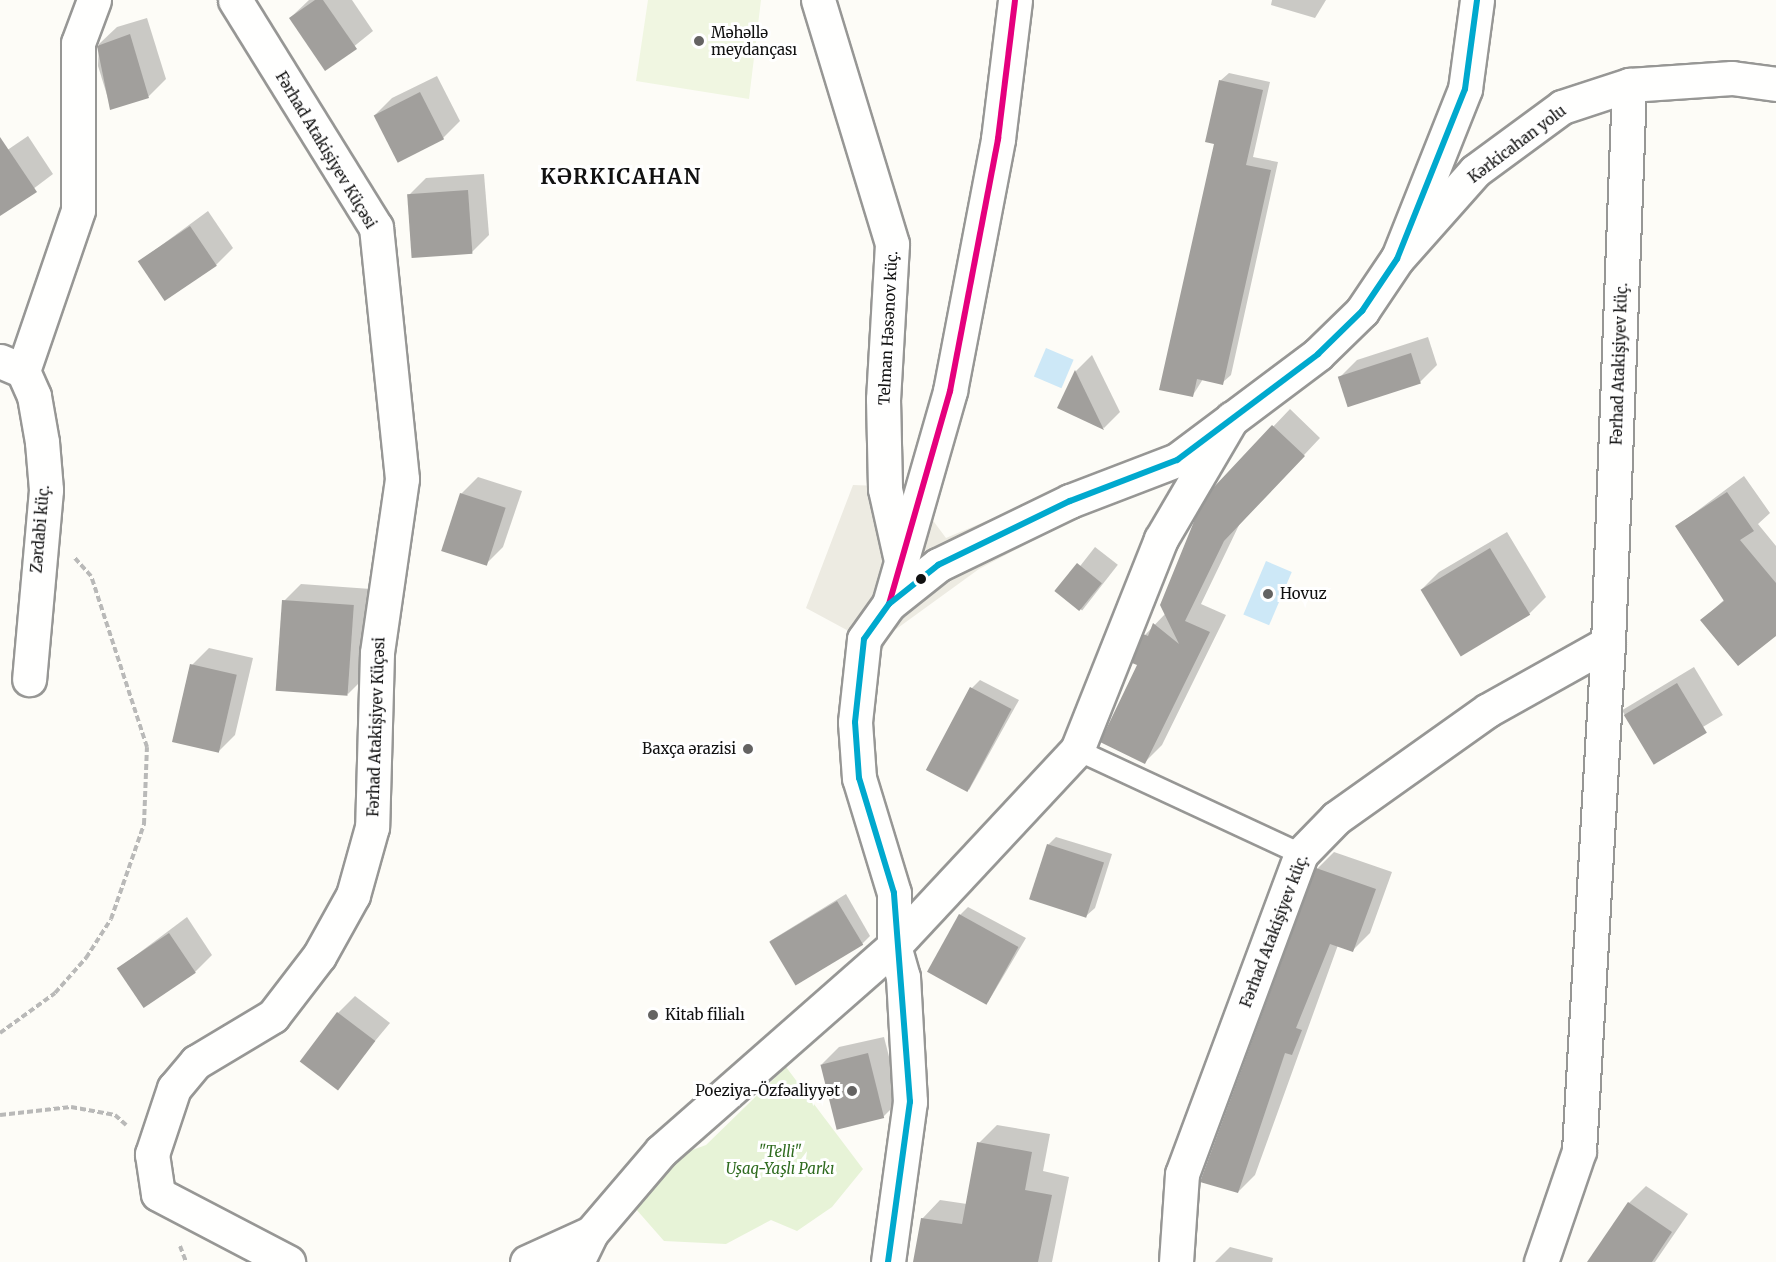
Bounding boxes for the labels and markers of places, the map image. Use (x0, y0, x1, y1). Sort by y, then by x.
place label: Məhəllə meydançası (711, 23, 797, 58)
marker: Məhəllə meydançası (692, 34, 706, 48)
unlabelled marker (915, 573, 927, 585)
place label: Hovuz (1280, 585, 1327, 603)
marker: Hovuz (1261, 587, 1275, 601)
place label: Baxça ərazisi (642, 740, 736, 758)
marker: Baxça ərazisi (741, 742, 755, 756)
place label: Kitab filialı (665, 1006, 745, 1024)
marker: Kitab filialı (646, 1008, 660, 1022)
place label: Poeziya-Özfəaliyyət (695, 1082, 840, 1100)
marker: Poeziya-Özfəaliyyət (845, 1084, 859, 1098)

